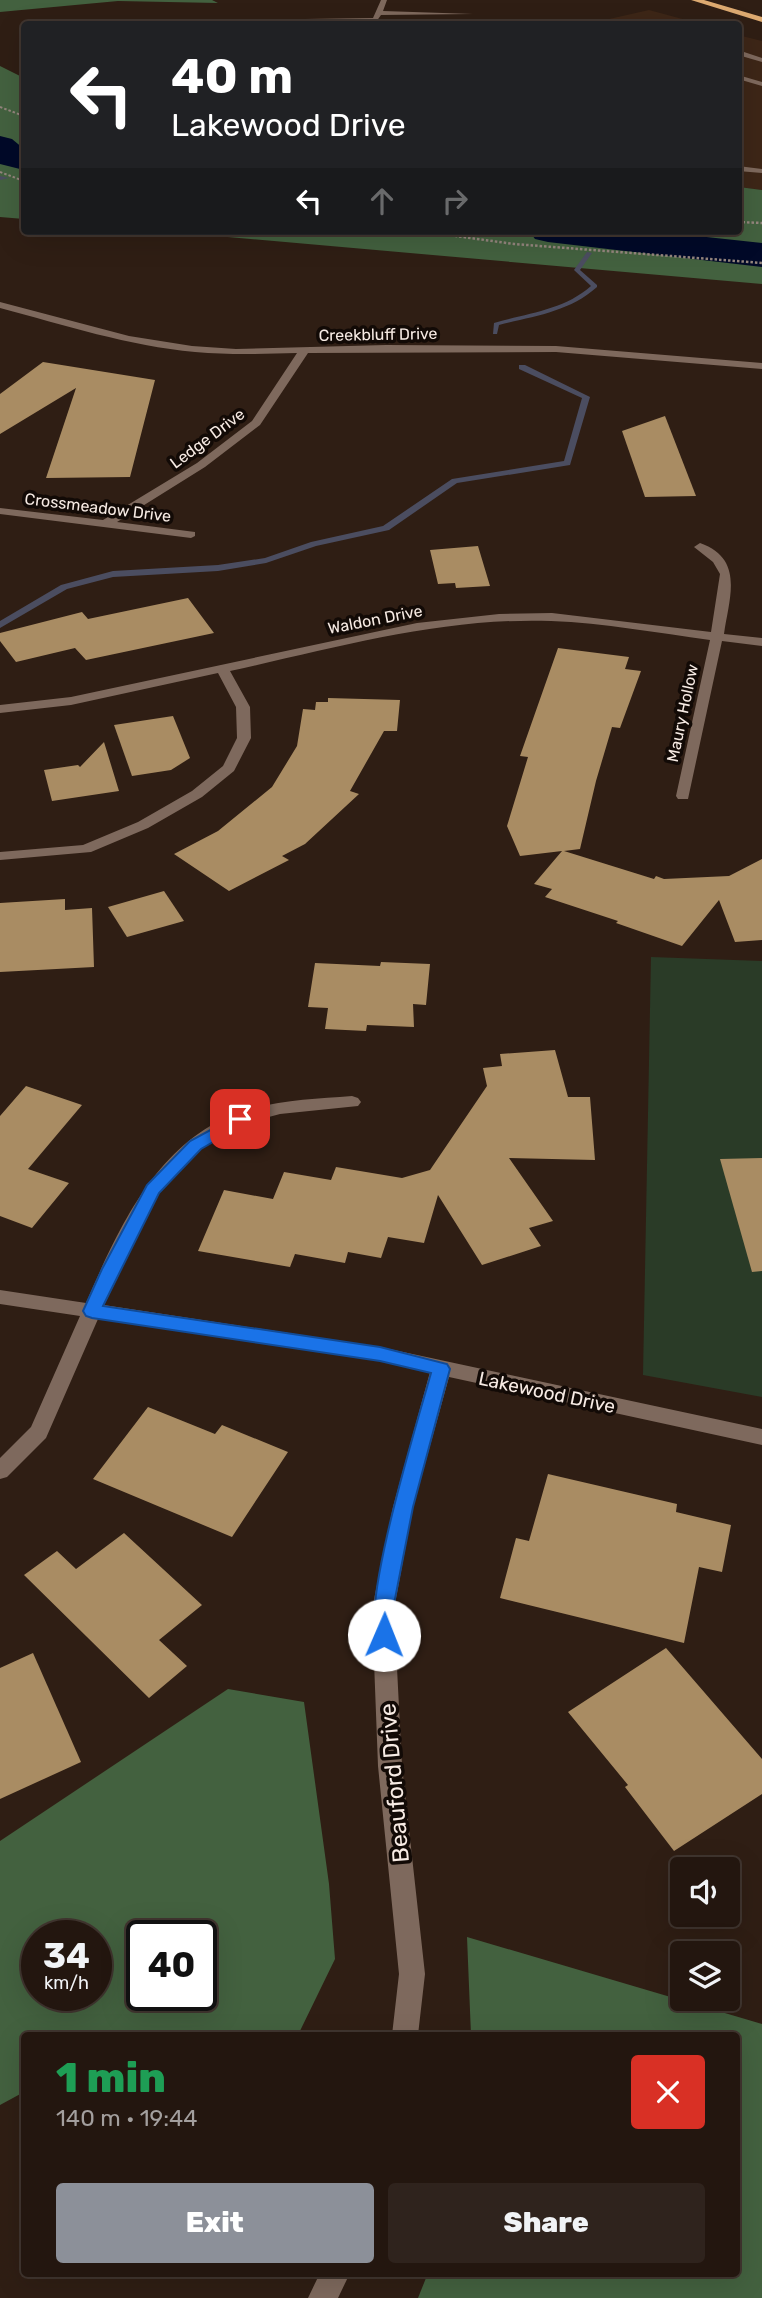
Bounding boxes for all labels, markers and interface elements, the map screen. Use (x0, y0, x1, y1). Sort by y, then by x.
text: 40 m (171, 47, 293, 105)
icon: left (56, 49, 147, 140)
text: Lakewood Drive (171, 106, 406, 144)
icon: left (290, 182, 328, 220)
icon: ahead (363, 182, 401, 220)
icon: right (436, 182, 474, 220)
street label: Creekbluff Drive (318, 324, 438, 345)
street label: Ledge Drive (166, 404, 248, 473)
street label: Crossmeadow Drive (24, 489, 172, 526)
street label: Waldon Drive (326, 601, 424, 638)
street label: Maury Hollow (663, 662, 702, 764)
pin (210, 1089, 270, 1149)
icon: arrive (221, 1100, 259, 1138)
street label: Lakewood Drive (476, 1367, 617, 1418)
position arrow (347, 1598, 421, 1672)
street label: Beauford Drive (373, 1702, 415, 1864)
map controls (670, 1857, 740, 2011)
button: sound (670, 1857, 740, 1927)
speed limit sign: 40 (126, 1920, 217, 2011)
text: 34 (43, 1935, 90, 1977)
button: layers (670, 1941, 740, 2011)
text: km/h (44, 1972, 89, 1994)
text: 1 min (56, 2053, 166, 2103)
button: close (631, 2055, 705, 2129)
text: 140 m · 19:44 (56, 2104, 198, 2132)
button: Exit (56, 2183, 374, 2263)
button: Share (388, 2183, 705, 2263)

